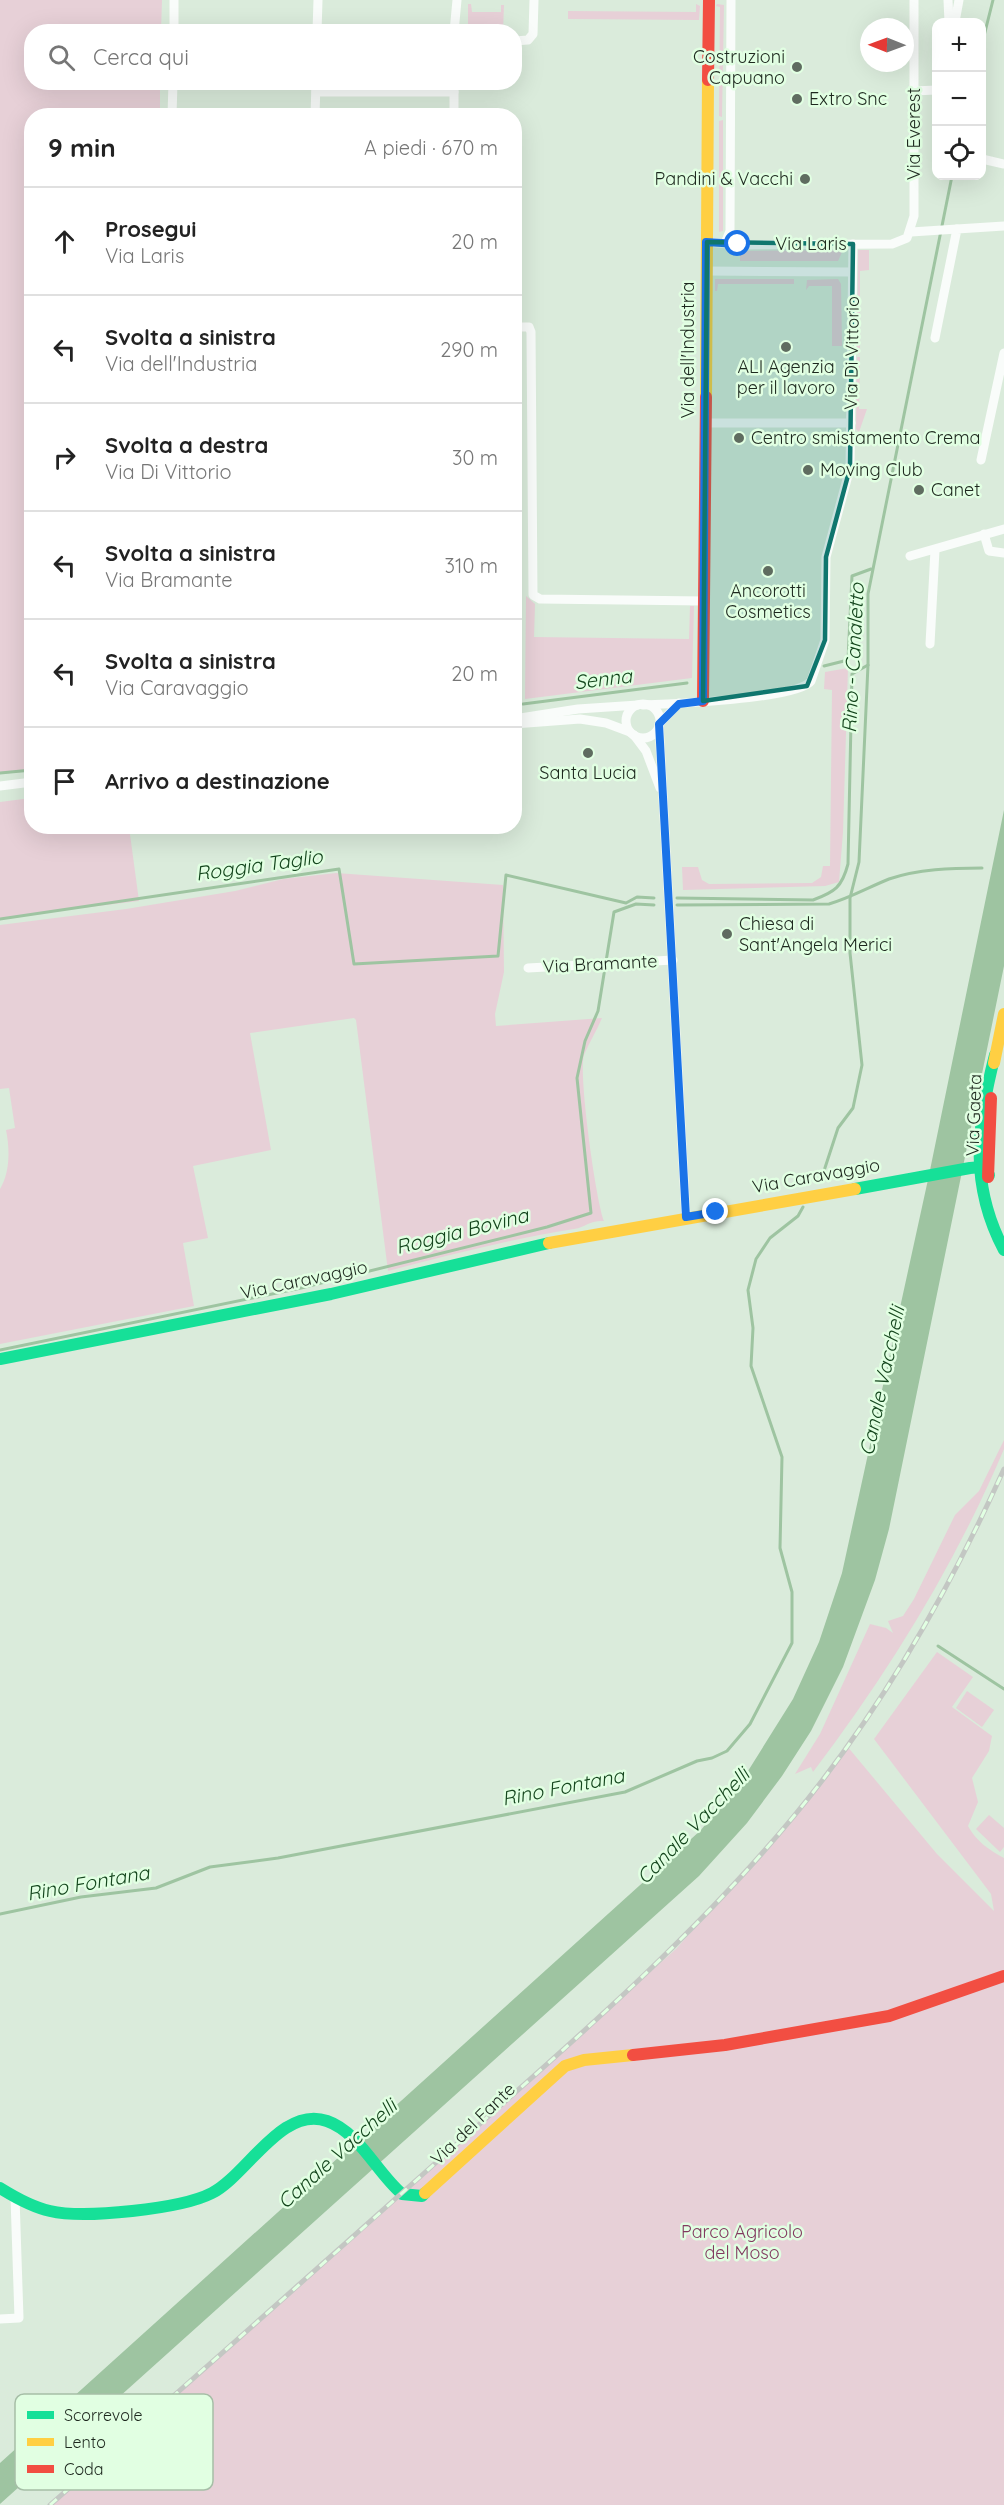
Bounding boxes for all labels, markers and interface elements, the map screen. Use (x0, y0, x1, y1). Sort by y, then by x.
north arrow (860, 18, 914, 72)
map controls (932, 18, 986, 180)
button: + (932, 18, 986, 72)
search box (24, 24, 522, 90)
icon: search (45, 41, 78, 74)
text: Cerca qui (93, 43, 189, 71)
place label: Costruzioni Capuano (693, 45, 785, 89)
marker: Costruzioni Capuano (790, 60, 804, 74)
button: − (932, 72, 986, 126)
place label: Extro Snc (809, 87, 887, 110)
street label: Via Everest (902, 88, 925, 180)
marker: Extro Snc (790, 92, 804, 106)
button: locate (932, 126, 986, 180)
text: 9 min (48, 131, 116, 164)
text: A piedi · 670 m (364, 135, 498, 160)
place label: Pandini & Vacchi (655, 167, 793, 190)
marker: Pandini & Vacchi (798, 172, 812, 186)
text: Prosegui (105, 215, 197, 243)
icon: ahead (48, 225, 81, 258)
text: 20 m (451, 229, 498, 254)
route start (724, 230, 750, 256)
street label: Via Laris (775, 232, 847, 255)
text: Via Laris (105, 243, 184, 268)
street label: Via dell'Industria (676, 281, 699, 419)
street label: Via Di Vittorio (839, 296, 864, 410)
text: Svolta a sinistra (105, 323, 276, 351)
icon: left (48, 333, 81, 366)
text: 290 m (440, 337, 498, 362)
marker: ALI Agenzia per il lavoro (779, 340, 793, 354)
text: Via dell'Industria (105, 351, 257, 376)
place label: ALI Agenzia per il lavoro (737, 355, 835, 399)
place label: Centro smistamento Crema (751, 426, 980, 449)
text: Svolta a destra (105, 431, 268, 459)
marker: Centro smistamento Crema (732, 431, 746, 445)
icon: right (48, 441, 81, 474)
text: 30 m (452, 445, 498, 470)
place label: Moving Club (820, 458, 923, 481)
text: Via Di Vittorio (105, 459, 231, 484)
marker: Moving Club (801, 463, 815, 477)
place label: Canet (931, 478, 980, 501)
marker: Canet (912, 483, 926, 497)
text: Svolta a sinistra (105, 539, 276, 567)
icon: left (48, 549, 81, 582)
text: 310 m (445, 553, 498, 578)
marker: Ancorotti Cosmetics (761, 564, 775, 578)
text: Via Bramante (105, 567, 233, 592)
place label: Ancorotti Cosmetics (725, 579, 811, 623)
water label: Rino - Canaletto (836, 581, 869, 734)
text: Svolta a sinistra (105, 647, 276, 675)
icon: left (48, 657, 81, 690)
text: 20 m (451, 661, 498, 686)
water label: Senna (573, 662, 635, 694)
text: Via Caravaggio (105, 675, 249, 700)
marker: Santa Lucia (581, 746, 595, 760)
place label: Santa Lucia (539, 761, 637, 784)
icon: arrive (48, 765, 81, 798)
text: Arrivo a destinazione (105, 767, 330, 795)
water label: Roggia Taglio (194, 843, 325, 886)
place label: Chiesa di Sant'Angela Merici (739, 912, 892, 956)
marker: Chiesa di Sant'Angela Merici (720, 927, 734, 941)
street label: Via Bramante (542, 949, 658, 978)
street label: Via Gaeta (961, 1073, 986, 1157)
street label: Via Caravaggio (750, 1153, 882, 1198)
route end (702, 1198, 728, 1224)
water label: Roggia Bovina (393, 1202, 533, 1259)
street label: Via Caravaggio (238, 1255, 370, 1304)
water label: Canale Vacchelli (853, 1301, 910, 1458)
water label: Canale Vacchelli (631, 1760, 756, 1889)
water label: Rino Fontana (500, 1762, 628, 1811)
water label: Rino Fontana (25, 1859, 153, 1906)
street label: Via del Fante (425, 2077, 520, 2170)
water label: Canale Vacchelli (272, 2092, 404, 2214)
park label: Parco Agricolo del Moso (681, 2220, 803, 2264)
legend (15, 2394, 213, 2490)
text: Scorrevole (64, 2405, 142, 2425)
text: Lento (64, 2432, 106, 2452)
text: Coda (64, 2459, 104, 2479)

